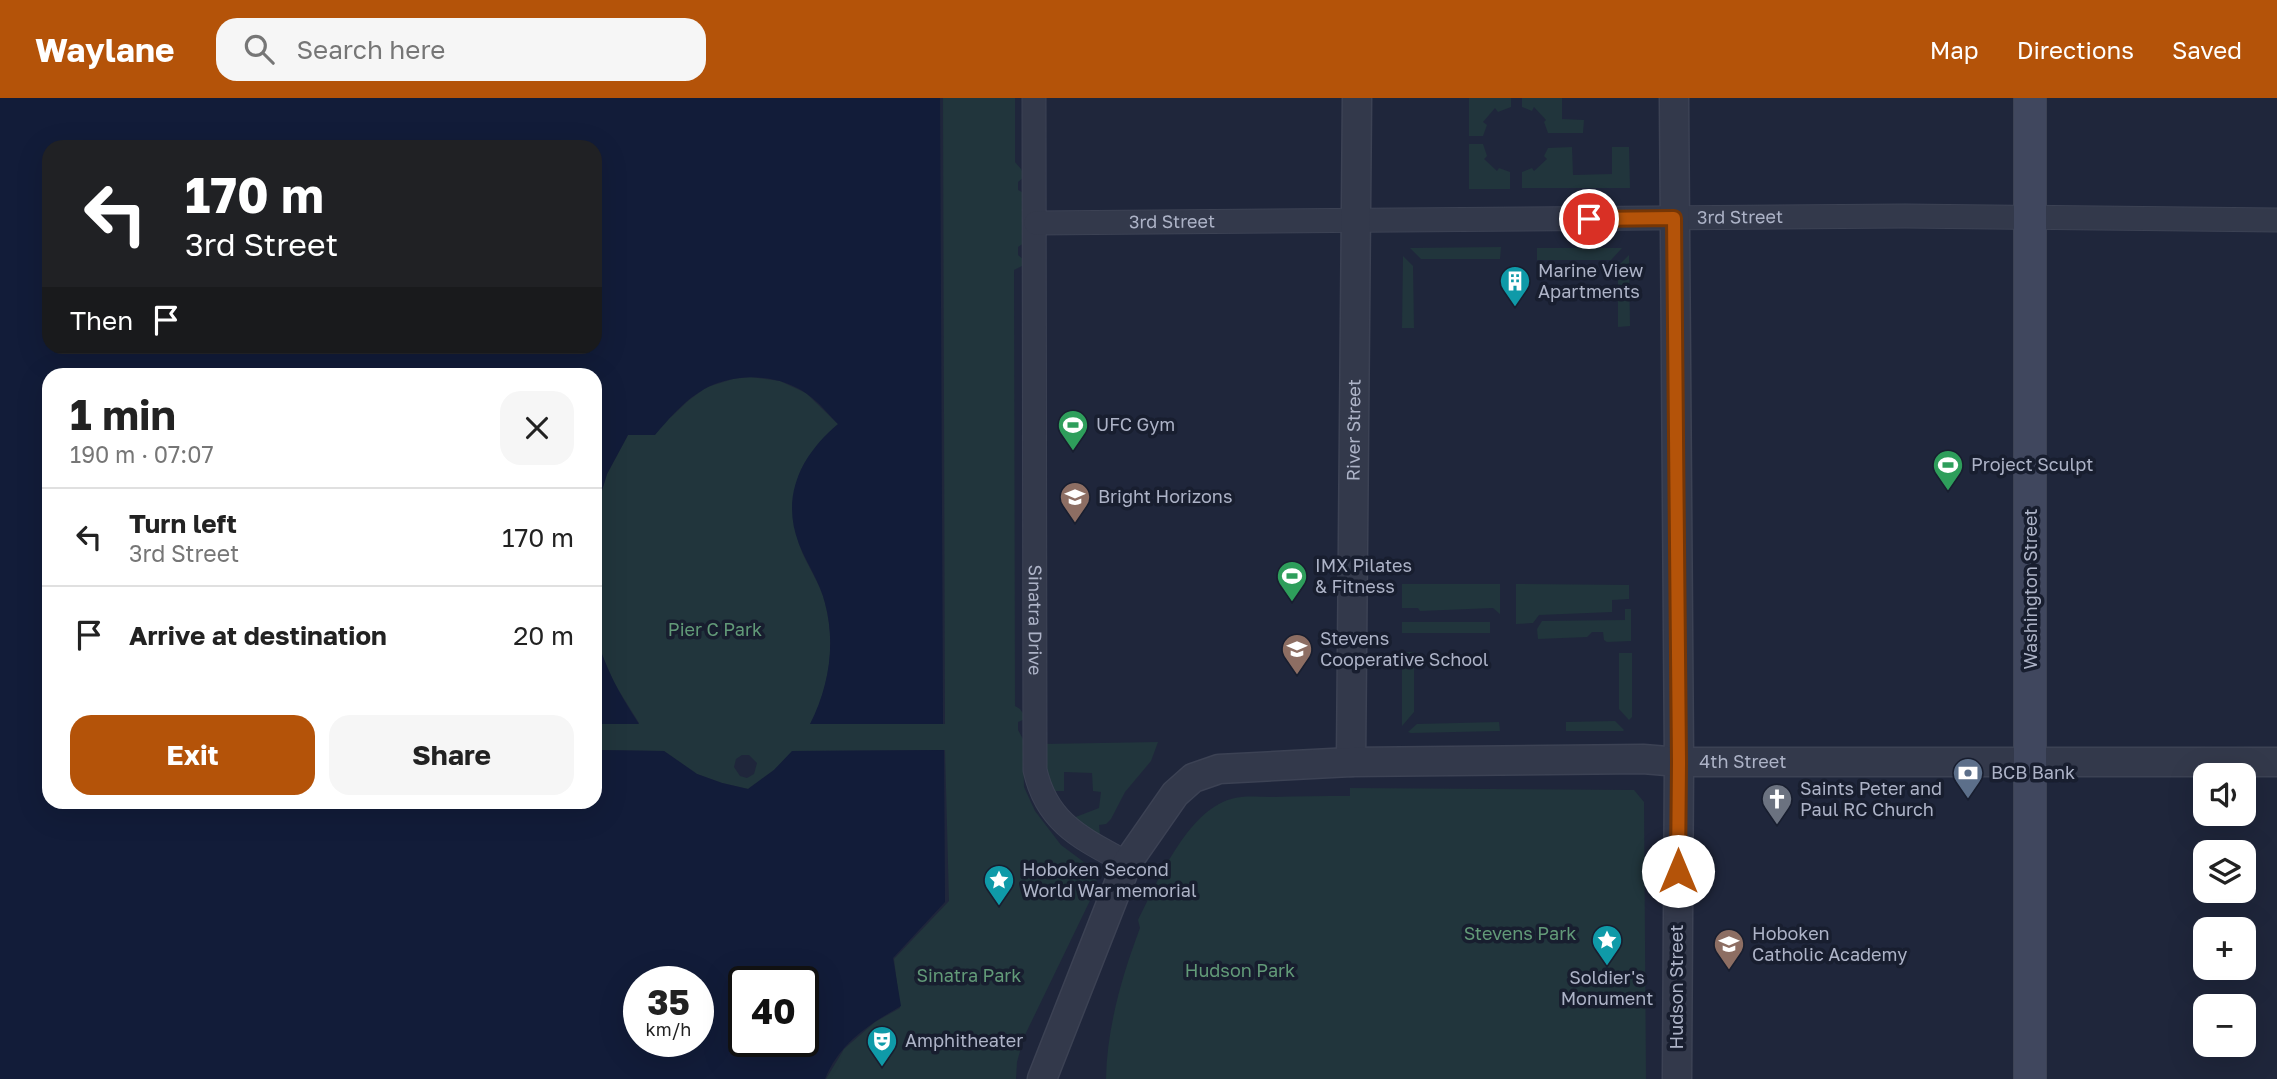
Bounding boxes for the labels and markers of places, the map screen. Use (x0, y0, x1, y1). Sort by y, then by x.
pin (1559, 189, 1619, 249)
place label: Marine View Apartments (1538, 259, 1644, 302)
building icon: Marine View Apartments (1498, 264, 1532, 308)
sports icon: UFC Gym (1056, 408, 1090, 452)
place label: UFC Gym (1096, 413, 1175, 435)
sports icon: Project Sculpt (1931, 448, 1965, 492)
place label: Project Sculpt (1971, 453, 2093, 475)
school or university icon: Bright Horizons (1058, 480, 1092, 524)
place label: Bright Horizons (1098, 485, 1232, 507)
place label: IMX Pilates & Fitness (1315, 554, 1412, 597)
sports icon: IMX Pilates & Fitness (1275, 559, 1309, 603)
place label: Stevens Cooperative School (1320, 627, 1489, 670)
school or university icon: Stevens Cooperative School (1280, 632, 1314, 676)
bank icon: BCB Bank (1951, 756, 1985, 800)
place label: BCB Bank (1991, 761, 2075, 783)
place label: Saints Peter and Paul RC Church (1800, 777, 1942, 820)
church icon: Saints Peter and Paul RC Church (1760, 782, 1794, 826)
place label: Hoboken Second World War memorial (1022, 858, 1197, 901)
place icon: Hoboken Second World War memorial (982, 863, 1016, 907)
place label: Hoboken Catholic Academy (1752, 922, 1907, 965)
place icon: Soldier's Monument (1590, 923, 1624, 967)
school or university icon: Hoboken Catholic Academy (1712, 927, 1746, 971)
place label: Soldier's Monument (1561, 966, 1653, 1009)
theatre icon: Amphitheater (865, 1024, 899, 1068)
place label: Amphitheater (905, 1029, 1023, 1051)

